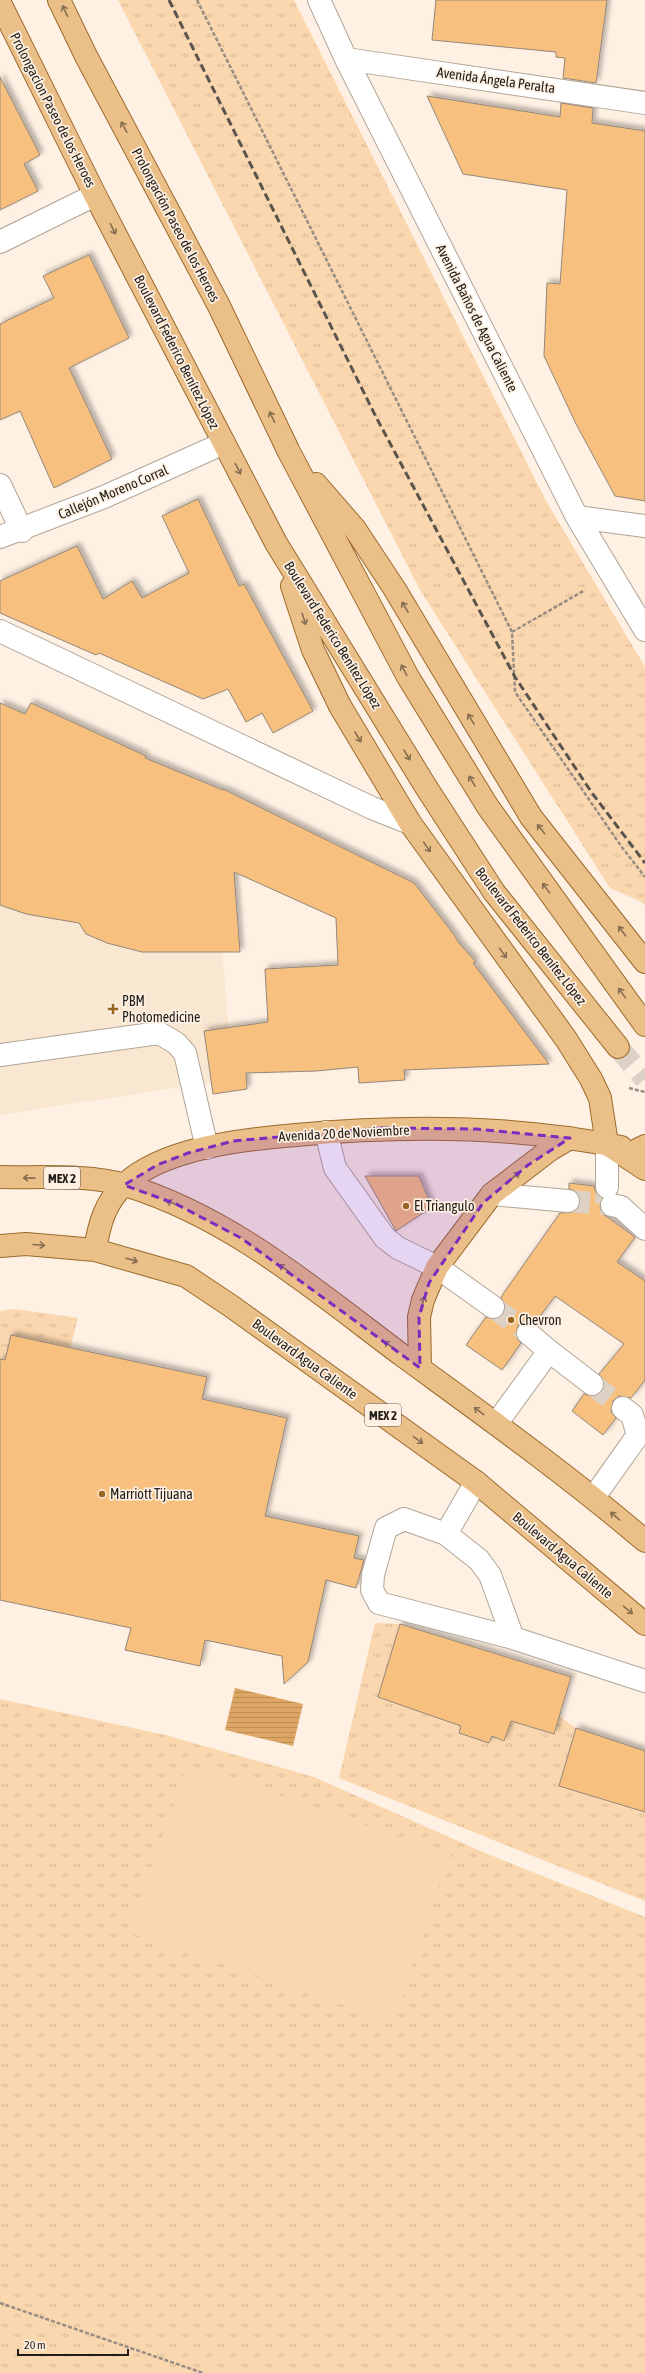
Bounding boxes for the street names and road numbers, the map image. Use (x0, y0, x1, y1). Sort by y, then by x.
street label: Prolongacion Paseo de los Heroes (7, 30, 99, 190)
street label: Avenida Ángela Peralta (436, 64, 556, 96)
street label: Prolongación Paseo de los Heroes (129, 145, 223, 305)
street label: Avenida Baños de Agua Caliente (433, 242, 521, 394)
street label: Boulevard Federico Benítez López (131, 272, 223, 432)
street label: Callejón Moreno Corral (56, 462, 171, 522)
street label: Boulevard Federico Benítez López (281, 558, 385, 712)
street label: Boulevard Federico Benítez López (472, 864, 590, 1008)
street label: Avenida 20 de Noviembre (278, 1122, 410, 1144)
road number: MEX 2 (44, 1167, 80, 1189)
street label: Boulevard Agua Caliente (249, 1316, 361, 1402)
road number: MEX 2 (365, 1404, 401, 1426)
street label: Boulevard Agua Caliente (510, 1508, 616, 1602)

